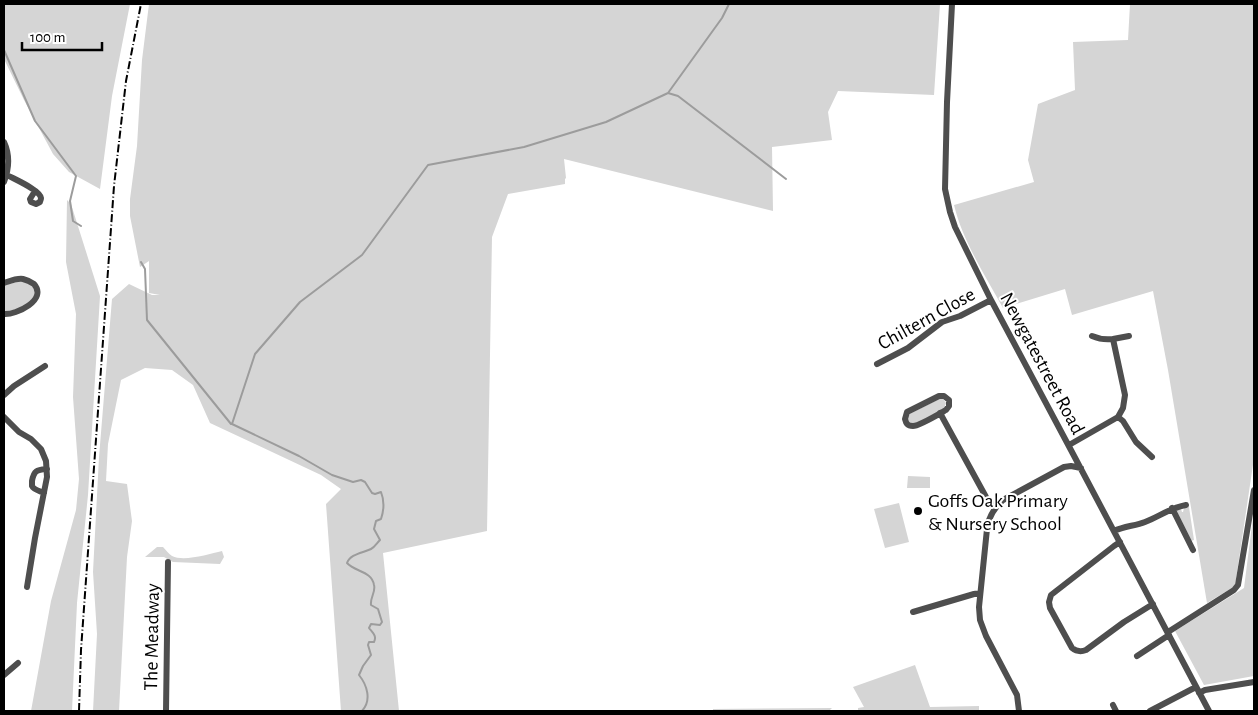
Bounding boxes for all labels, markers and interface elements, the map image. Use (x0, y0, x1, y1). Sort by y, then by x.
scale bar (22, 20, 102, 52)
text: 100 m (30, 30, 65, 45)
street label: Chiltern Close (875, 284, 978, 354)
street label: Newgatestreet Road (996, 289, 1088, 438)
place label: Goffs Oak Primary & Nursery School (928, 491, 1068, 534)
marker: Goffs Oak Primary & Nursery School (912, 505, 924, 517)
street label: The Meadway (141, 583, 163, 691)

